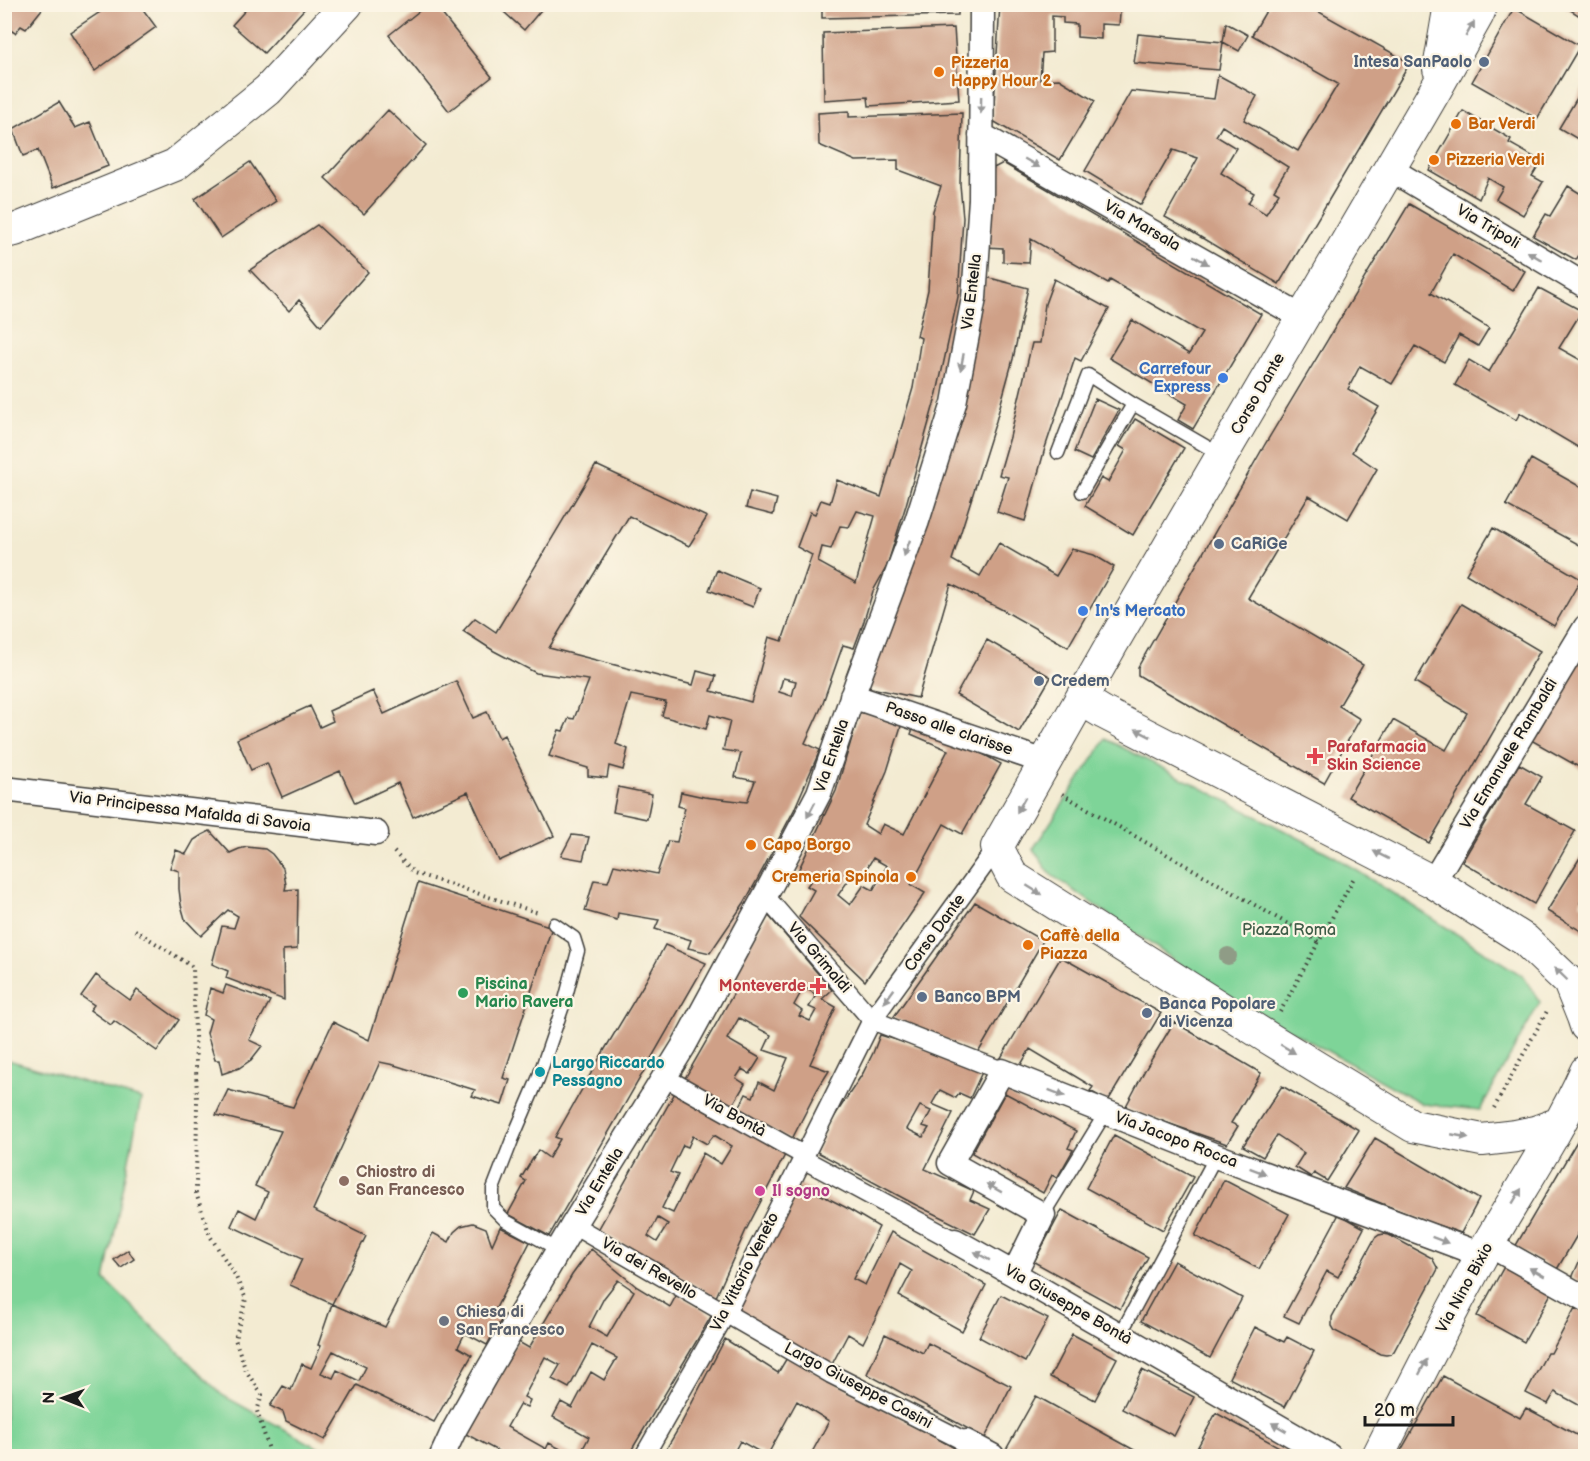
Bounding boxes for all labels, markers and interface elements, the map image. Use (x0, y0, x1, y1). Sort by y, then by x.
one-way arrow (1465, 20, 1475, 37)
place label: Intesa SanPaolo (1353, 53, 1472, 72)
place label: Pizzeria Happy Hour 2 (951, 54, 1052, 91)
marker: Intesa SanPaolo (1477, 55, 1491, 69)
marker: Pizzeria Happy Hour 2 (932, 65, 946, 79)
one-way arrow (976, 95, 986, 114)
place label: Bar Verdi (1468, 115, 1536, 134)
marker: Bar Verdi (1449, 117, 1463, 131)
place label: Pizzeria Verdi (1446, 151, 1545, 170)
marker: Pizzeria Verdi (1427, 153, 1441, 167)
one-way arrow (1024, 158, 1040, 169)
street label: Via Marsala (1100, 196, 1184, 256)
street label: Via Tripoli (1453, 201, 1523, 253)
one-way arrow (1527, 250, 1543, 261)
street label: Via Entella (958, 253, 986, 331)
one-way arrow (1193, 254, 1209, 265)
street label: Corso Dante (1227, 349, 1289, 438)
one-way arrow (957, 352, 966, 371)
place label: Carrefour Express (1139, 360, 1212, 397)
marker: Carrefour Express (1216, 371, 1230, 385)
place label: CaRiGe (1231, 535, 1287, 554)
marker: CaRiGe (1212, 537, 1226, 551)
one-way arrow (901, 540, 911, 558)
place label: In's Mercato (1095, 602, 1186, 621)
marker: In's Mercato (1076, 604, 1090, 618)
place label: Credem (1051, 672, 1110, 691)
marker: Credem (1032, 674, 1046, 688)
street label: Via Emanuele Rambaldi (1456, 675, 1562, 833)
street label: Passo alle clarisse (883, 698, 1016, 760)
street label: Via Entella (811, 717, 853, 795)
one-way arrow (1134, 728, 1151, 738)
place label: Parafarmacia Skin Science (1327, 738, 1426, 775)
marker: Parafarmacia Skin Science (1308, 749, 1322, 763)
street label: Via Principessa Mafalda di Savoia (68, 788, 312, 836)
one-way arrow (1016, 797, 1026, 814)
one-way arrow (806, 801, 816, 819)
place label: Capo Borgo (763, 836, 851, 855)
marker: Capo Borgo (744, 838, 758, 852)
one-way arrow (1372, 850, 1389, 860)
place label: Cremeria Spinola (772, 868, 899, 887)
marker: Cremeria Spinola (904, 870, 918, 884)
one-way arrow (1025, 884, 1042, 895)
street label: Corso Dante (901, 890, 970, 975)
street label: Via Grimaldi (783, 919, 855, 997)
park label: Piazza Roma (1242, 921, 1336, 940)
place label: Caffè della Piazza (1040, 927, 1120, 964)
marker: Caffè della Piazza (1021, 938, 1035, 952)
one-way arrow (1554, 968, 1568, 982)
place label: Piscina Mario Ravera (475, 975, 574, 1012)
place label: Monteverde (719, 977, 806, 996)
marker: Monteverde (811, 979, 825, 993)
marker: Piscina Mario Ravera (456, 986, 470, 1000)
one-way arrow (883, 988, 895, 1004)
place label: Banco BPM (934, 988, 1021, 1007)
marker: Banco BPM (915, 990, 929, 1004)
place label: Banca Popolare di Vicenza (1159, 995, 1276, 1032)
marker: Banca Popolare di Vicenza (1140, 1006, 1154, 1020)
one-way arrow (1279, 1044, 1296, 1055)
place label: Largo Riccardo Pessagno (552, 1054, 665, 1091)
marker: Largo Riccardo Pessagno (533, 1065, 547, 1079)
one-way arrow (1048, 1088, 1066, 1098)
street label: Via Bontà (699, 1091, 769, 1141)
street label: Via Jacopo Rocca (1112, 1108, 1240, 1172)
one-way arrow (1451, 1132, 1470, 1141)
street label: Via Entella (572, 1144, 628, 1220)
place label: Chiostro di San Francesco (356, 1163, 465, 1200)
one-way arrow (1249, 1167, 1267, 1177)
marker: Chiostro di San Francesco (337, 1174, 351, 1188)
place label: Il sogno (772, 1182, 830, 1201)
one-way arrow (985, 1183, 1002, 1193)
marker: Il sogno (753, 1184, 767, 1198)
one-way arrow (1512, 1188, 1523, 1204)
street label: Via Vittorio Veneto (707, 1209, 783, 1335)
street label: Via dei Revello (598, 1234, 700, 1304)
one-way arrow (1432, 1235, 1450, 1245)
street label: Via Nino Bixio (1432, 1240, 1498, 1336)
one-way arrow (974, 1251, 991, 1261)
street label: Via Giuseppe Bontà (1001, 1261, 1135, 1349)
one-way arrow (1528, 1267, 1545, 1277)
place label: Chiesa di San Francesco (456, 1303, 565, 1340)
marker: Chiesa di San Francesco (437, 1314, 451, 1328)
street label: Largo Giuseppe Casini (781, 1339, 935, 1433)
one-way arrow (1418, 1358, 1428, 1375)
north arrow (33, 1368, 93, 1428)
scale bar (1365, 1389, 1454, 1427)
text: N (40, 1392, 59, 1404)
text: 20 m (1374, 1400, 1415, 1421)
one-way arrow (1270, 1422, 1287, 1432)

